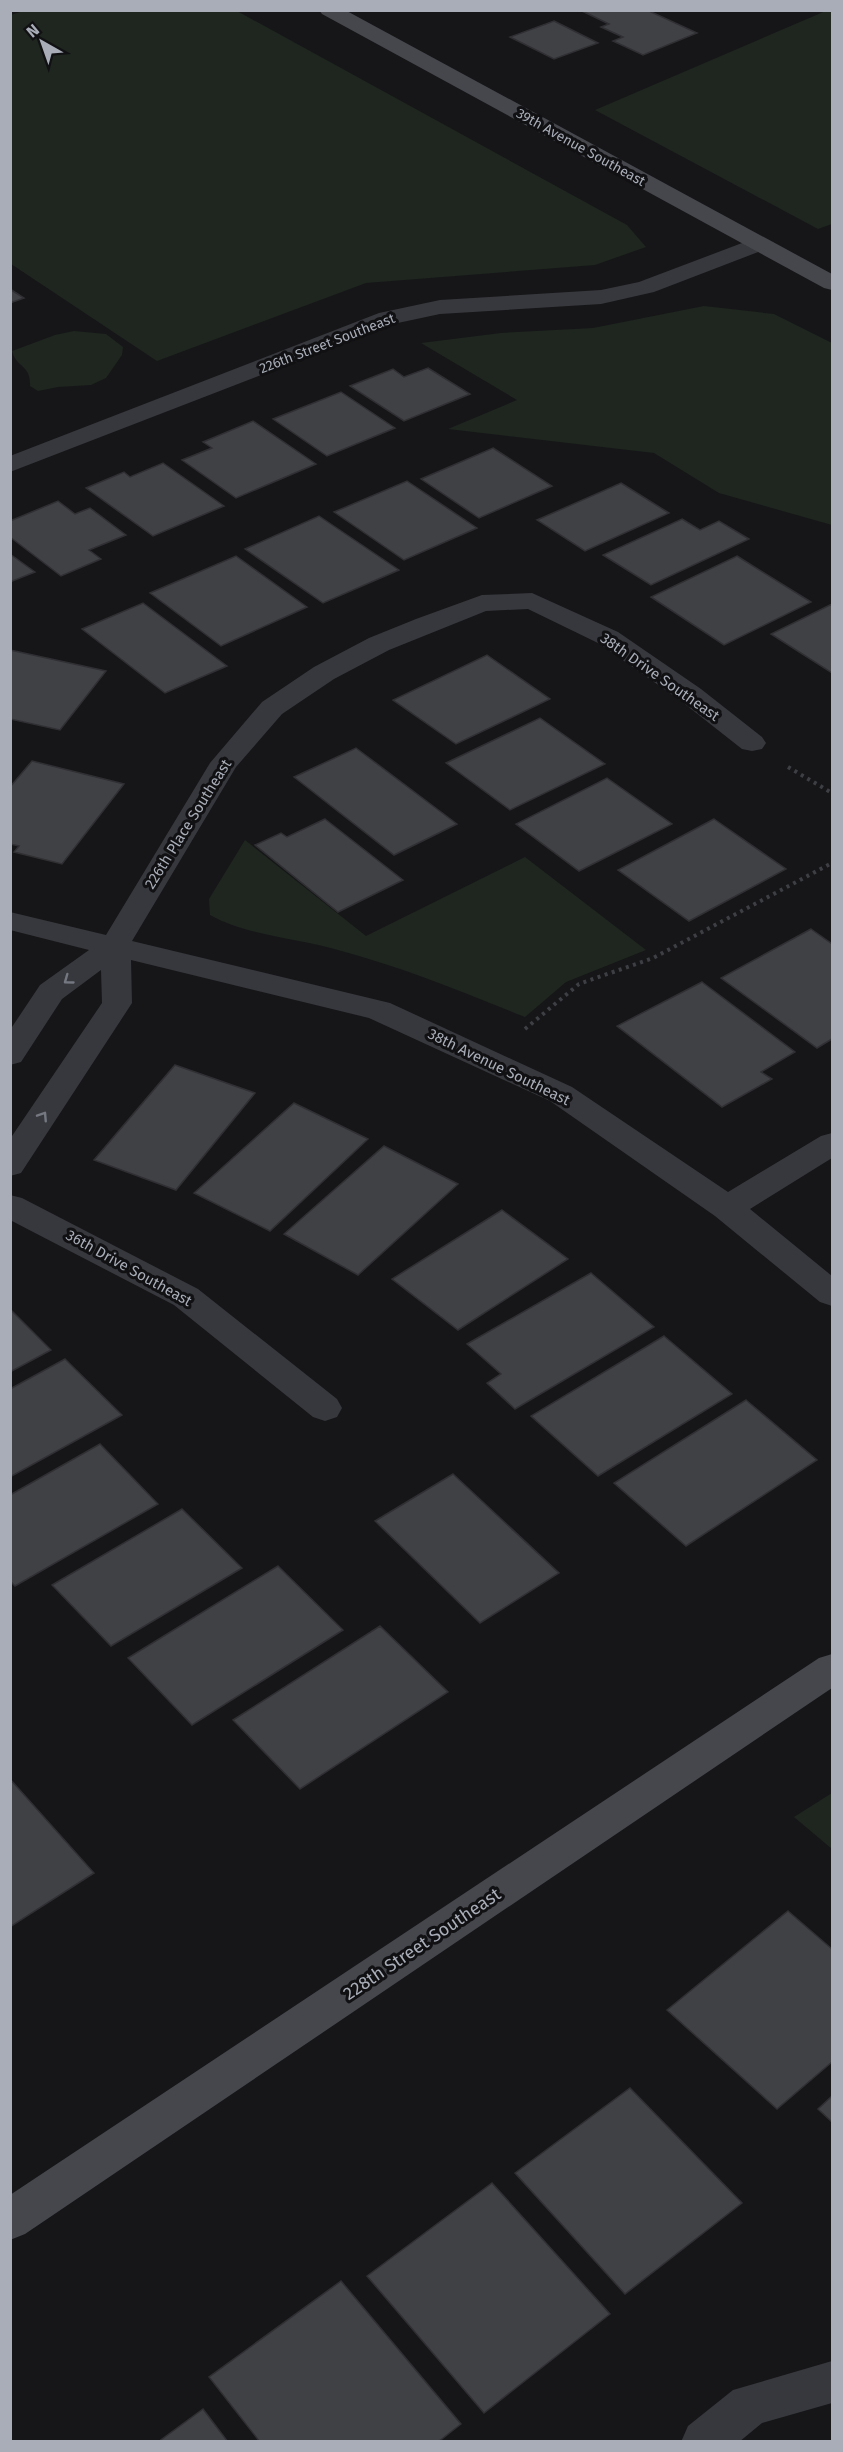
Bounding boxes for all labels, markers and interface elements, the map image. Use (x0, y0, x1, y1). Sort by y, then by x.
north arrow (12, 12, 72, 72)
text: N (23, 20, 43, 42)
street label: 39th Avenue Southeast (513, 105, 649, 190)
street label: 226th Street Southeast (257, 309, 398, 377)
street label: 38th Drive Southeast (597, 629, 724, 725)
street label: 226th Place Southeast (141, 755, 236, 892)
one-way arrow (63, 972, 74, 983)
street label: 38th Avenue Southeast (425, 1025, 574, 1110)
one-way arrow (36, 1112, 47, 1123)
street label: 36th Drive Southeast (63, 1226, 196, 1310)
street label: 228th Street Southeast (339, 1883, 505, 2005)

